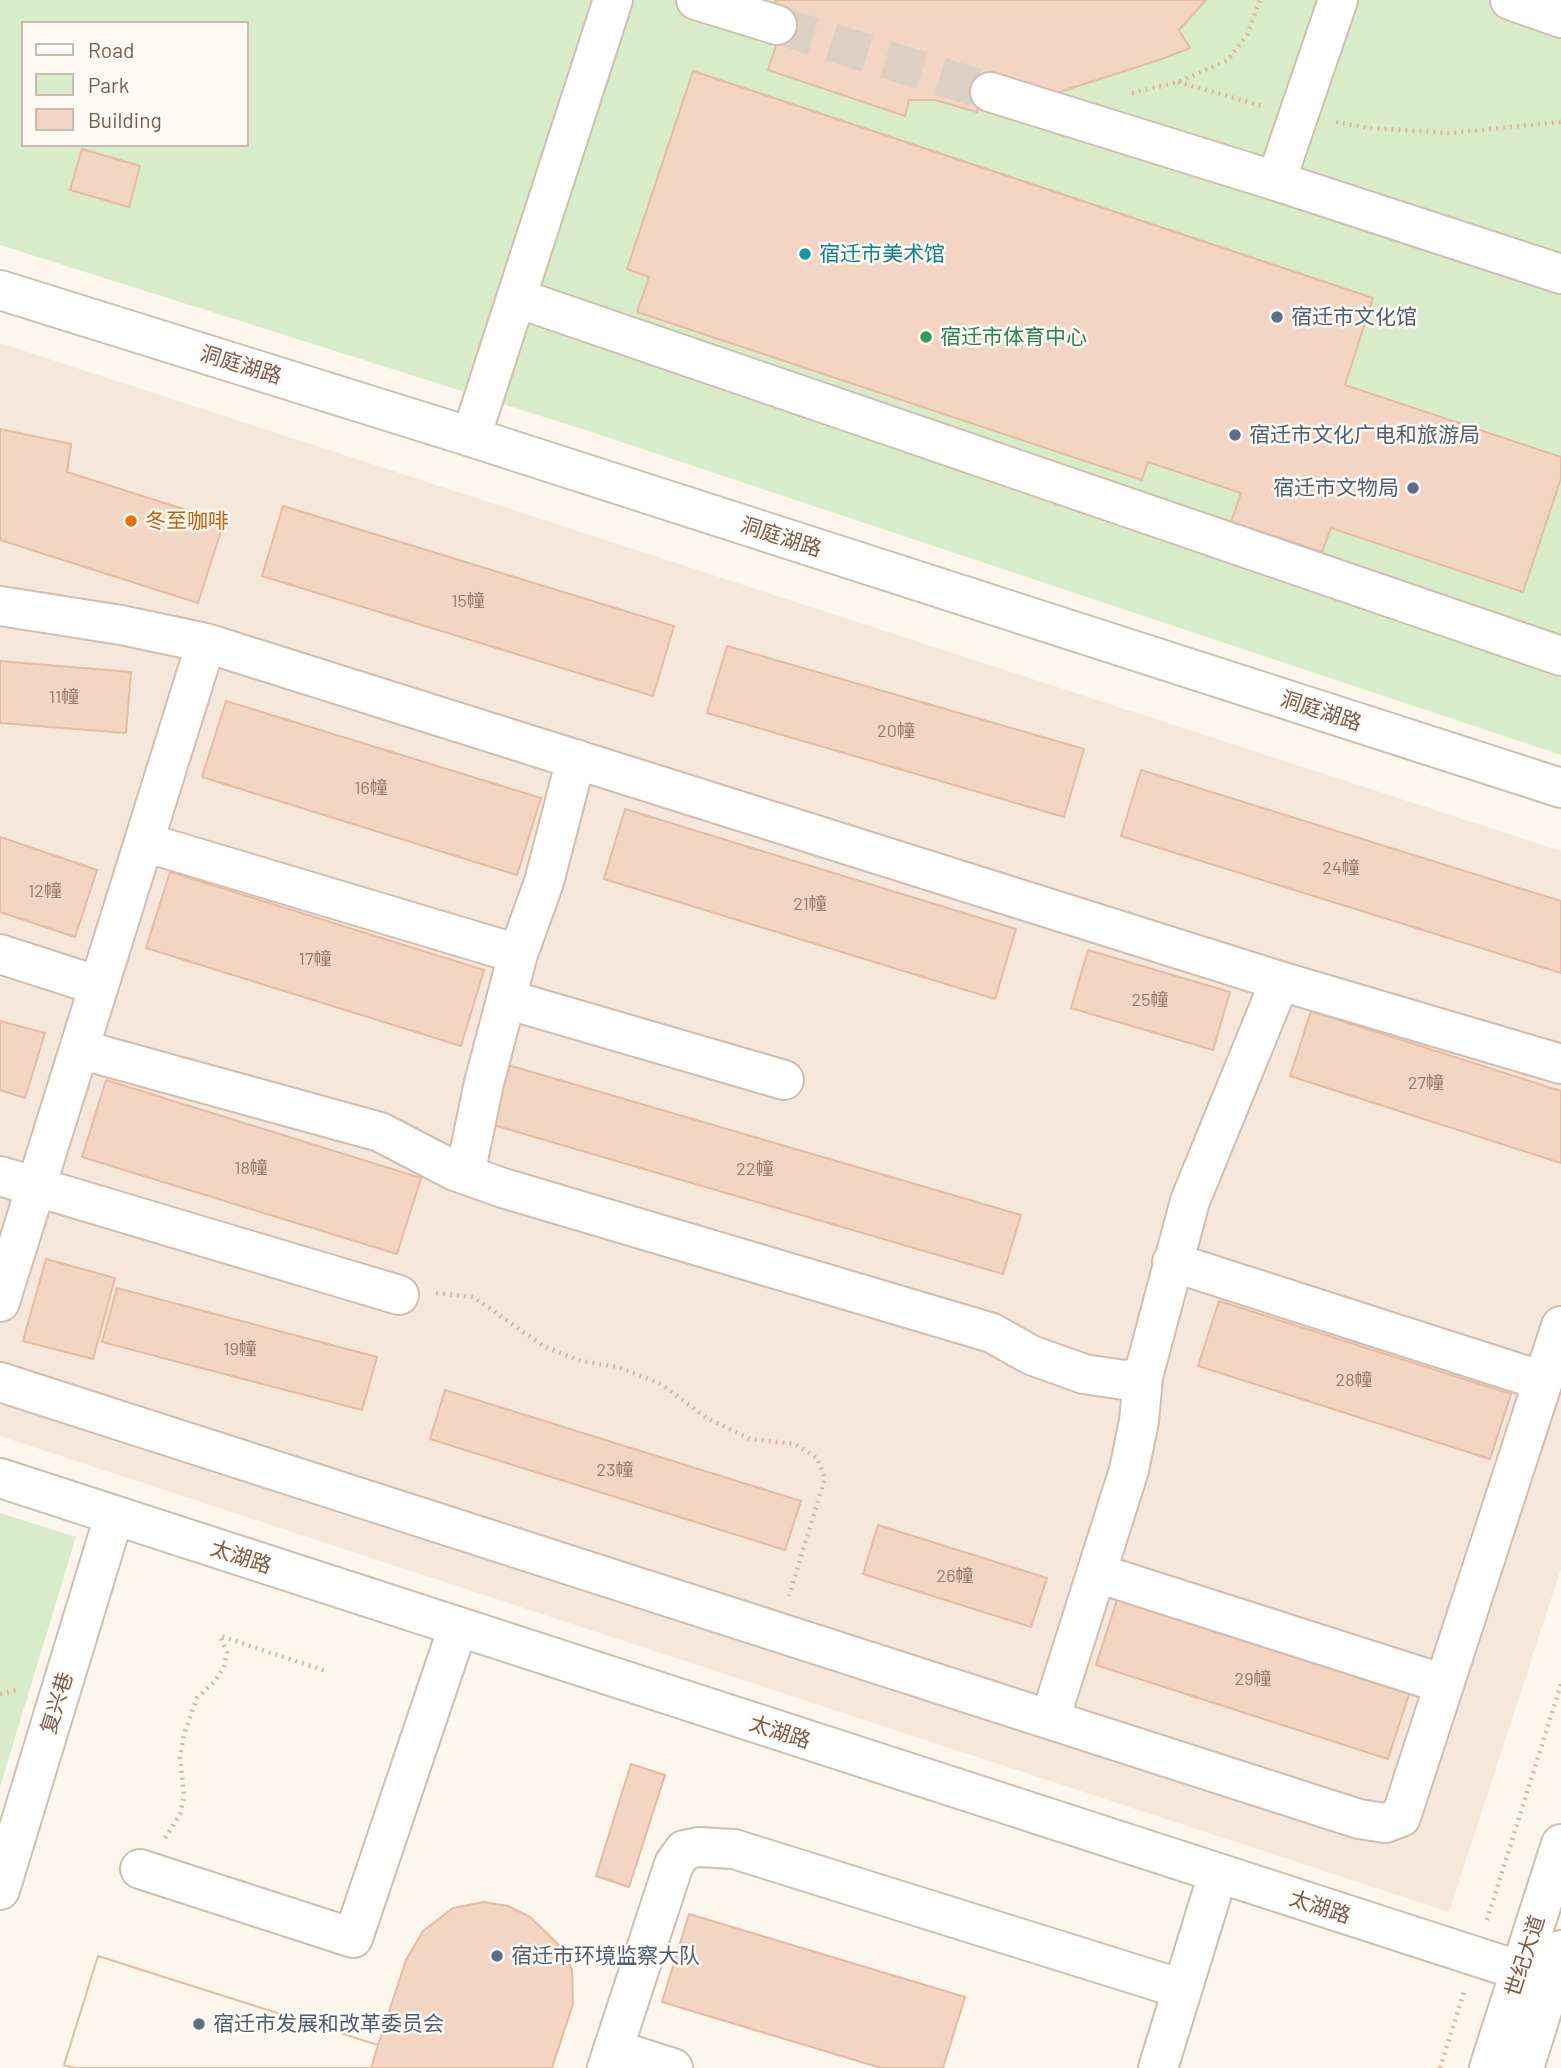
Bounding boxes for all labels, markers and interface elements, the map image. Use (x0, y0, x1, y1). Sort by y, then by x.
legend (21, 21, 248, 147)
text: Road (88, 37, 134, 62)
text: Park (88, 72, 129, 97)
text: Building (88, 107, 162, 132)
place label: 宿迁市美术馆 (819, 241, 945, 267)
marker: 宿迁市美术馆 (797, 246, 813, 262)
place label: 宿迁市文化馆 (1291, 304, 1417, 330)
marker: 宿迁市文化馆 (1269, 309, 1285, 325)
place label: 宿迁市体育中心 (940, 324, 1087, 350)
marker: 宿迁市体育中心 (918, 329, 934, 345)
street label: 洞庭湖路 (197, 341, 285, 389)
place label: 宿迁市文化广电和旅游局 (1249, 422, 1480, 448)
marker: 宿迁市文化广电和旅游局 (1227, 427, 1243, 443)
place label: 宿迁市文物局 (1273, 475, 1399, 501)
marker: 宿迁市文物局 (1405, 480, 1421, 496)
place label: 冬至咖啡 (145, 508, 229, 534)
street label: 洞庭湖路 (737, 512, 825, 562)
marker: 冬至咖啡 (123, 513, 139, 529)
house number: 15幢 (451, 590, 485, 612)
house number: 11幢 (49, 686, 79, 708)
street label: 洞庭湖路 (1277, 686, 1365, 736)
house number: 20幢 (877, 720, 915, 742)
house number: 16幢 (354, 777, 388, 799)
house number: 24幢 (1322, 857, 1360, 879)
house number: 12幢 (28, 880, 62, 902)
house number: 21幢 (793, 893, 827, 915)
house number: 17幢 (299, 948, 331, 970)
house number: 25幢 (1132, 989, 1168, 1011)
house number: 27幢 (1408, 1072, 1444, 1094)
house number: 18幢 (234, 1157, 268, 1179)
house number: 22幢 (736, 1158, 774, 1180)
house number: 19幢 (223, 1338, 257, 1360)
house number: 28幢 (1335, 1369, 1373, 1391)
house number: 23幢 (597, 1459, 633, 1481)
street label: 太湖路 (207, 1535, 275, 1579)
house number: 26幢 (937, 1565, 973, 1587)
house number: 29幢 (1234, 1668, 1272, 1690)
street label: 复兴巷 (36, 1669, 78, 1737)
street label: 太湖路 (746, 1710, 814, 1754)
street label: 太湖路 (1286, 1885, 1354, 1929)
street label: 世纪大道 (1500, 1912, 1550, 2000)
place label: 宿迁市环境监察大队 (511, 1943, 700, 1969)
marker: 宿迁市环境监察大队 (489, 1948, 505, 1964)
place label: 宿迁市发展和改革委员会 (213, 2011, 444, 2037)
marker: 宿迁市发展和改革委员会 (191, 2016, 207, 2032)

